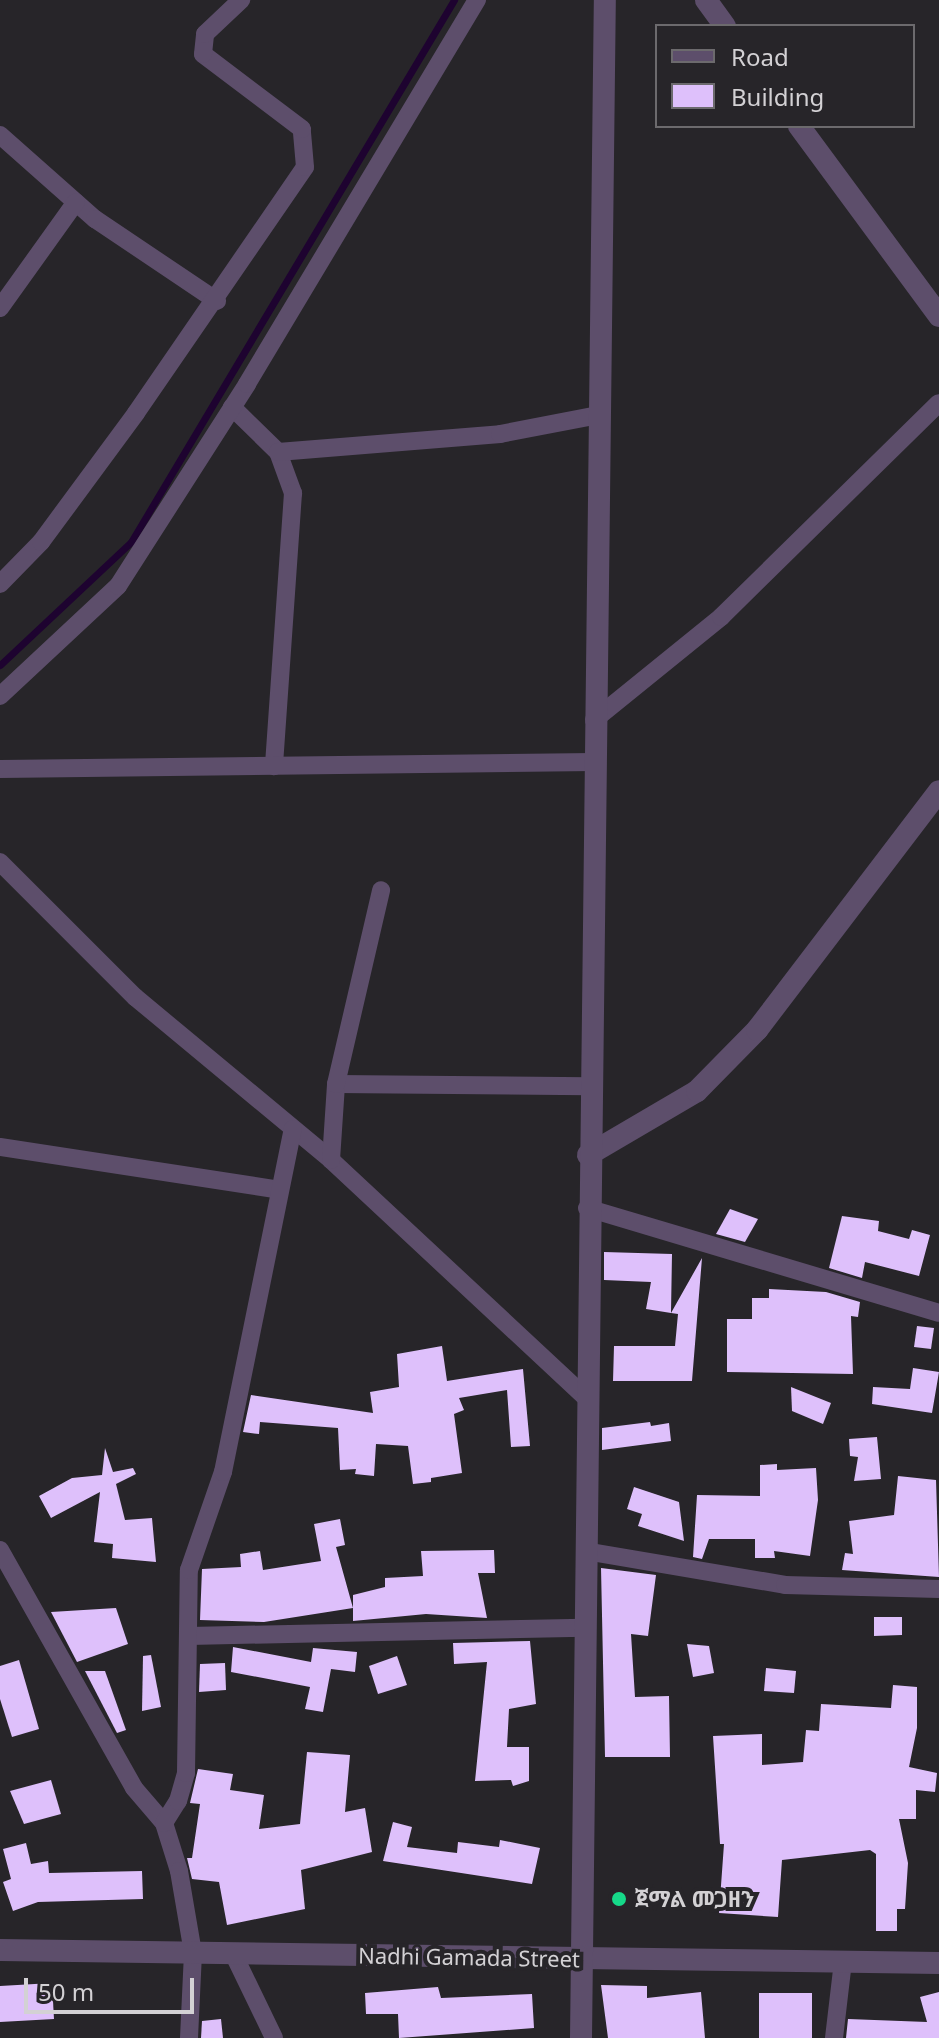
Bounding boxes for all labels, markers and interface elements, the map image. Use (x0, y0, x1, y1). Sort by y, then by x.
legend (655, 24, 915, 128)
text: Road (731, 40, 789, 73)
text: Building (731, 80, 824, 113)
place label: ጀማል መጋዘን (635, 1886, 754, 1912)
marker: ጀማል መጋዘን (610, 1890, 628, 1908)
street label: Nadhi Gamada Street (358, 1942, 580, 1972)
scale bar (28, 1962, 198, 2012)
text: 50 m (38, 1975, 94, 2008)

